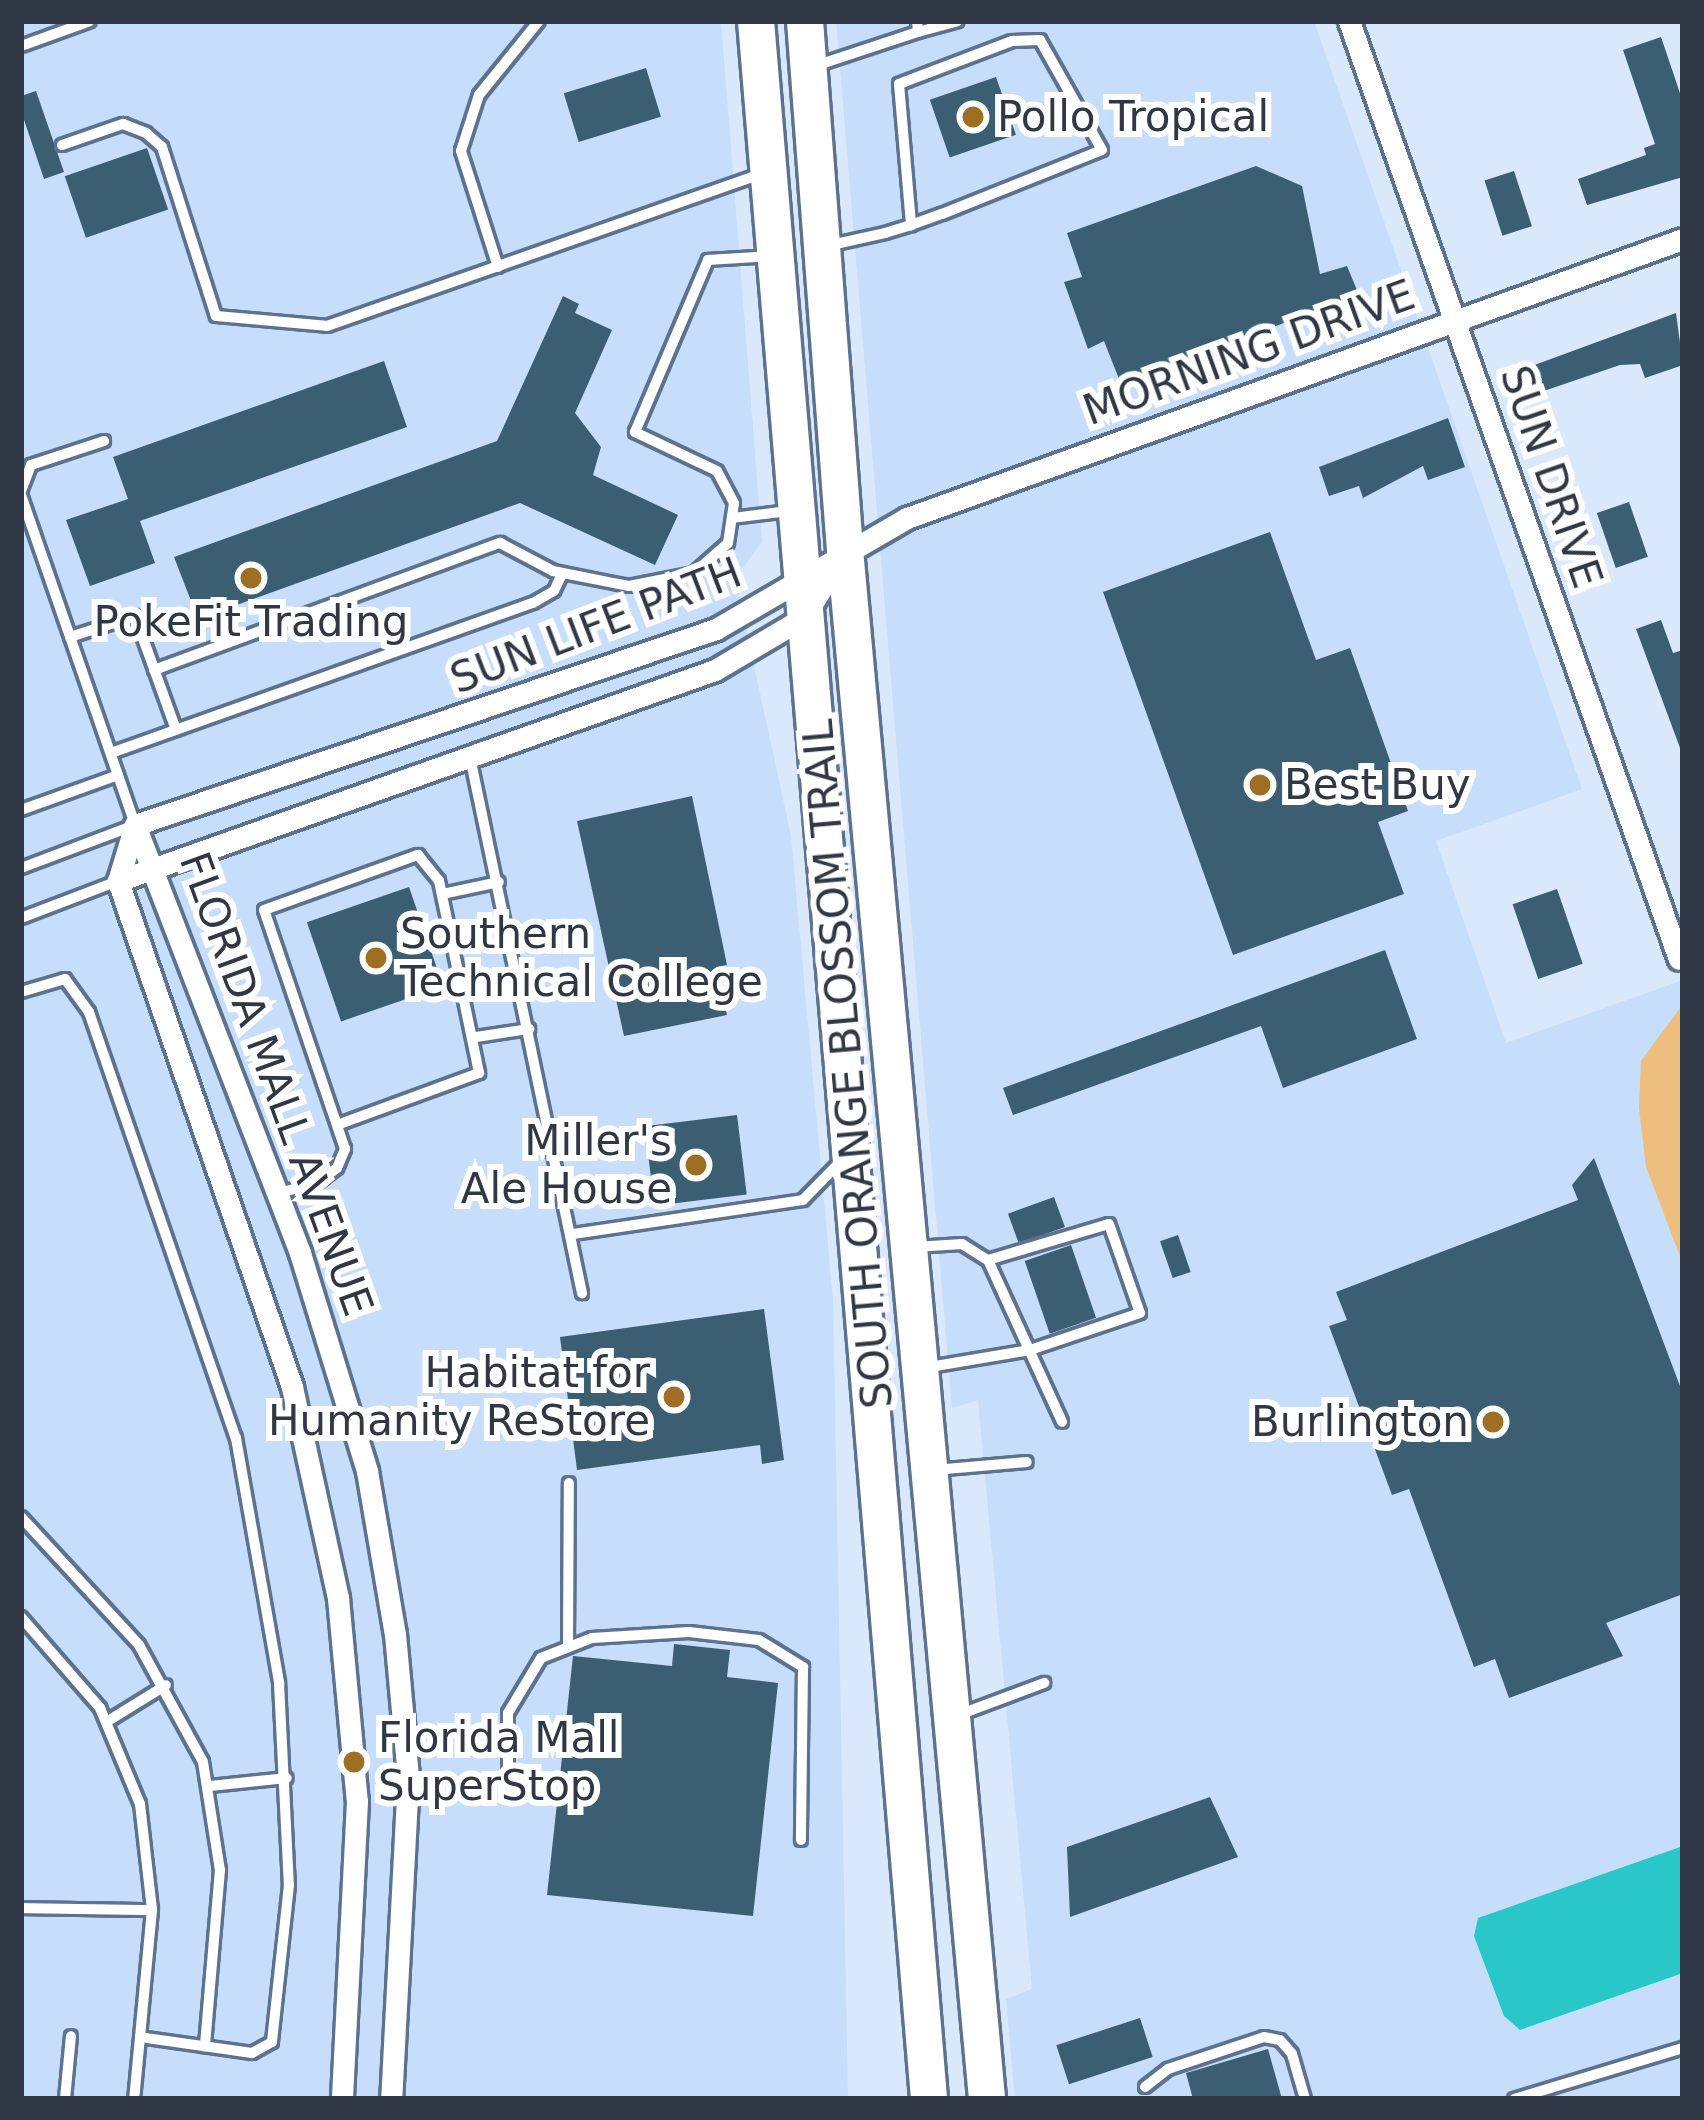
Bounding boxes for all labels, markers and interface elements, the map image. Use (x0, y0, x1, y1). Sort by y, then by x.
place label: Pollo Tropical (997, 92, 1269, 142)
marker: Pollo Tropical (960, 104, 986, 130)
street label: MORNING DRIVE (1077, 270, 1421, 436)
street label: SUN DRIVE (1490, 359, 1612, 595)
street label: SUN LIFE PATH (444, 547, 748, 705)
marker: PokeFit Trading (238, 565, 264, 591)
place label: PokeFit Trading (94, 597, 408, 647)
street label: SOUTH ORANGE BLOSSOM TRAIL (793, 717, 903, 1411)
place label: Best Buy (1284, 760, 1471, 810)
marker: Best Buy (1247, 772, 1273, 798)
street label: FLORIDA MALL AVENUE (169, 845, 383, 1323)
place label: Southern Technical College (400, 909, 763, 1008)
marker: Southern Technical College (363, 945, 389, 971)
place label: Miller's Ale House (461, 1116, 672, 1214)
marker: Miller's Ale House (683, 1152, 709, 1178)
place label: Habitat for Humanity ReStore (268, 1348, 650, 1446)
marker: Habitat for Humanity ReStore (661, 1384, 687, 1410)
place label: Burlington (1251, 1397, 1469, 1447)
marker: Burlington (1480, 1409, 1506, 1435)
place label: Florida Mall SuperStop (378, 1713, 620, 1812)
marker: Florida Mall SuperStop (341, 1749, 367, 1775)

